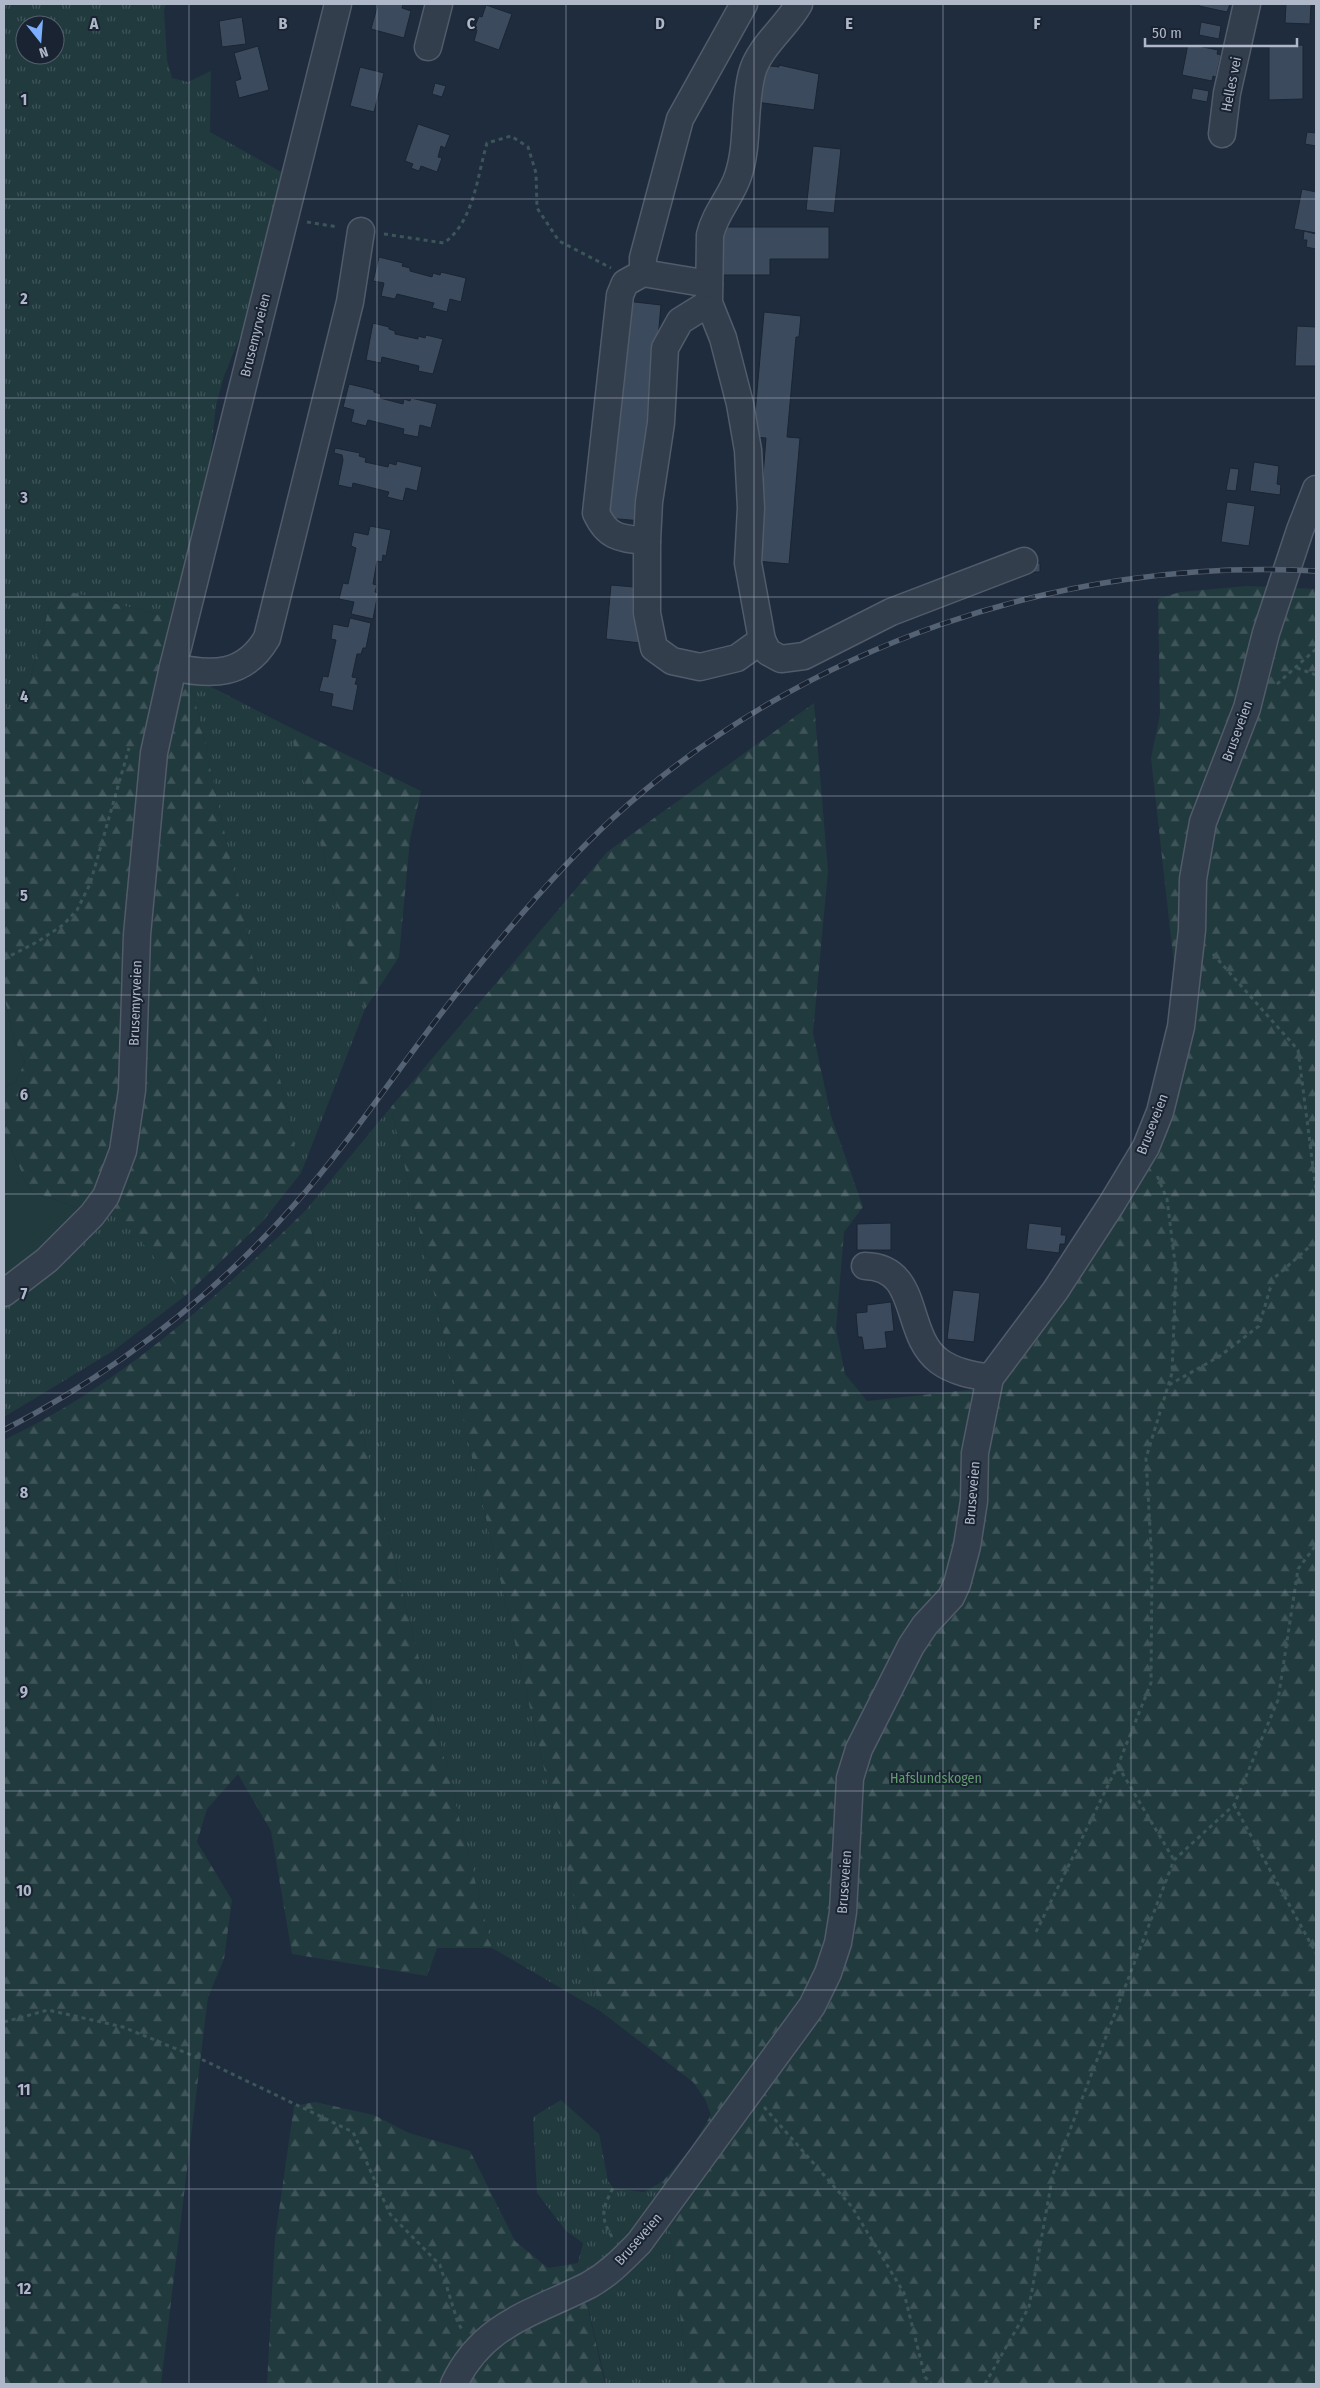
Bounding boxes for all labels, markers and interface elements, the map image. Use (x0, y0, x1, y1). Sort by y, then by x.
text: A (89, 14, 99, 33)
text: B (279, 14, 288, 33)
text: C (467, 14, 476, 33)
text: D (655, 14, 665, 33)
text: E (845, 14, 853, 33)
text: F (1033, 14, 1041, 33)
north arrow (15, 15, 65, 65)
scale bar (1145, 15, 1298, 47)
text: 50 m (1152, 24, 1182, 42)
text: N (37, 43, 50, 61)
street label: Helles vei (1218, 55, 1245, 113)
text: 1 (21, 90, 27, 109)
text: 2 (19, 289, 28, 308)
street label: Brusemyrveien (237, 292, 274, 379)
text: 3 (19, 488, 28, 507)
text: 4 (20, 687, 28, 706)
street label: Bruseveien (1219, 698, 1256, 764)
text: 5 (20, 886, 28, 905)
street label: Brusemyrveien (126, 960, 145, 1046)
text: 6 (20, 1085, 28, 1104)
street label: Bruseveien (1133, 1091, 1172, 1157)
text: 7 (21, 1284, 28, 1303)
street label: Bruseveien (961, 1461, 984, 1525)
text: 8 (20, 1483, 29, 1502)
text: 9 (20, 1682, 28, 1701)
park label: Hafslundskogen (890, 1770, 982, 1787)
street label: Bruseveien (834, 1850, 855, 1914)
text: 10 (16, 1881, 32, 1900)
text: 11 (17, 2080, 31, 2099)
street label: Bruseveien (611, 2210, 666, 2269)
text: 12 (17, 2279, 32, 2298)

